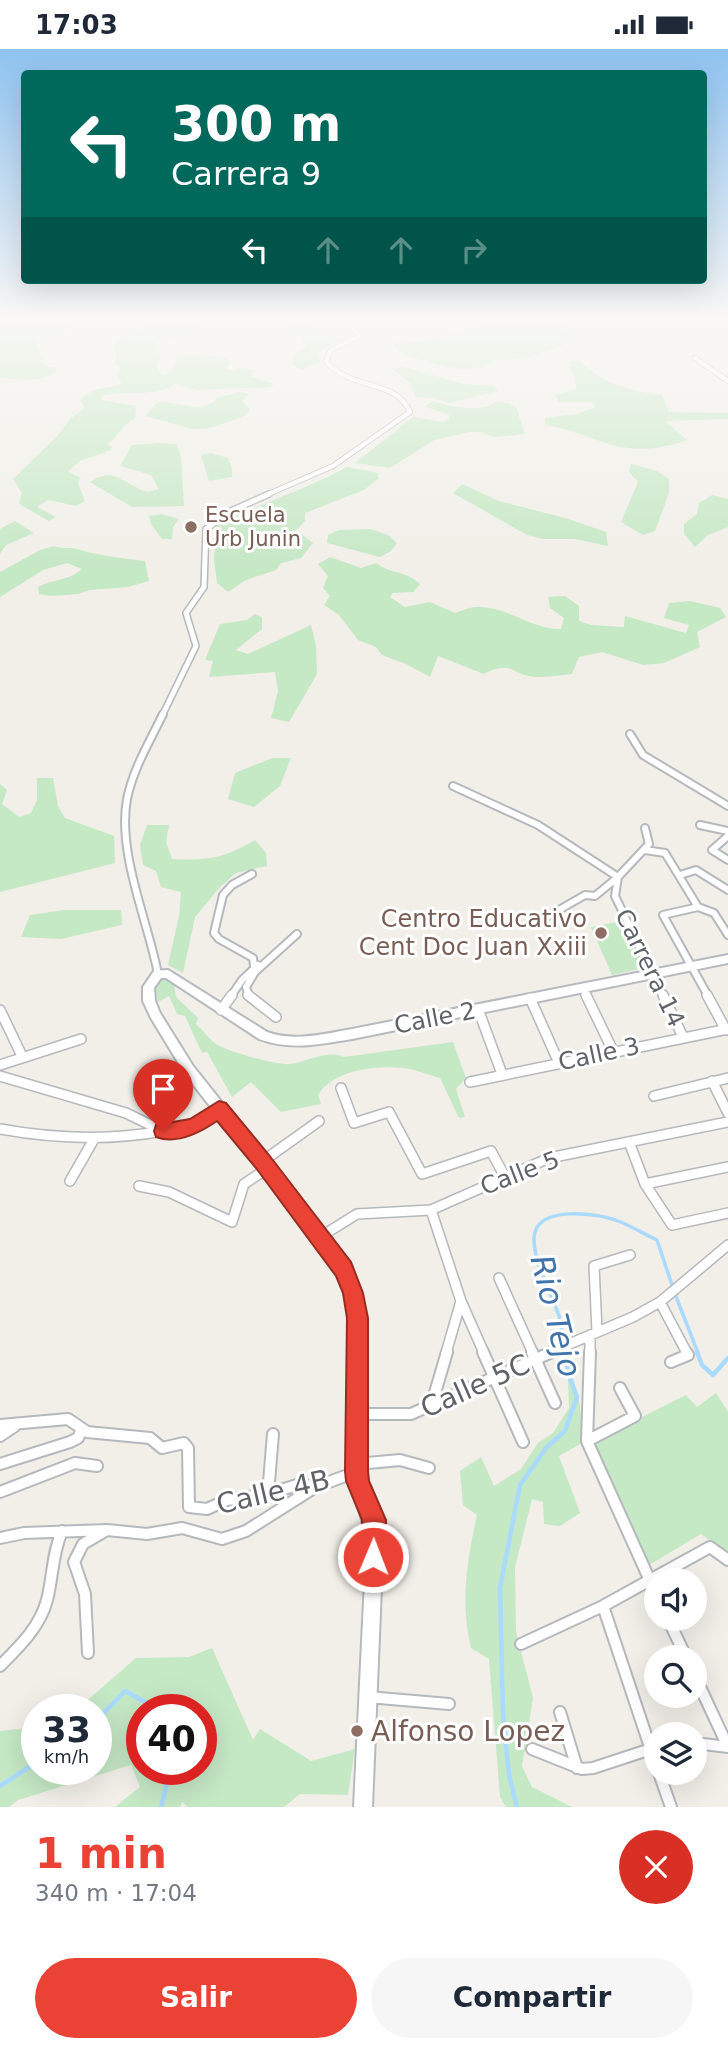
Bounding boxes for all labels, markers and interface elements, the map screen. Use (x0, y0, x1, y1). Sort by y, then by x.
text: 17:03 (35, 10, 118, 40)
text: 300 m (171, 96, 341, 153)
icon: left (56, 98, 147, 189)
text: Carrera 9 (171, 155, 321, 193)
icon: left (236, 231, 274, 269)
icon: ahead (309, 231, 347, 269)
icon: ahead (382, 231, 420, 269)
icon: right (455, 231, 493, 269)
place label: Escuela Urb Junin (205, 503, 301, 551)
marker: Escuela Urb Junin (183, 519, 199, 535)
street label: Carrera 14 (609, 904, 691, 1032)
place label: Centro Educativo Cent Doc Juan Xxiii (359, 905, 587, 961)
marker: Centro Educativo Cent Doc Juan Xxiii (593, 925, 609, 941)
street label: Calle 2 (392, 996, 478, 1040)
street label: Calle 3 (556, 1032, 642, 1076)
pin (133, 1059, 193, 1131)
icon: arrive (144, 1070, 182, 1108)
street label: Calle 5 (476, 1145, 564, 1201)
water label: Rio Tejo (522, 1251, 590, 1381)
street label: Calle 5C (415, 1347, 535, 1425)
street label: Calle 4B (213, 1463, 333, 1521)
position arrow (336, 1520, 410, 1594)
map controls (644, 1568, 707, 1785)
button: sound (644, 1568, 707, 1631)
button: search (644, 1645, 707, 1708)
speed limit sign: 40 (126, 1694, 217, 1785)
text: 33 (42, 1710, 91, 1750)
place label: Alfonso Lopez (371, 1715, 565, 1748)
button: layers (644, 1722, 707, 1785)
marker: Alfonso Lopez (349, 1723, 365, 1739)
text: km/h (44, 1746, 89, 1767)
text: 1 min (35, 1829, 167, 1878)
button: close (619, 1830, 693, 1904)
text: 340 m · 17:04 (35, 1880, 197, 1906)
button: Salir (35, 1958, 357, 2038)
button: Compartir (371, 1958, 693, 2038)

